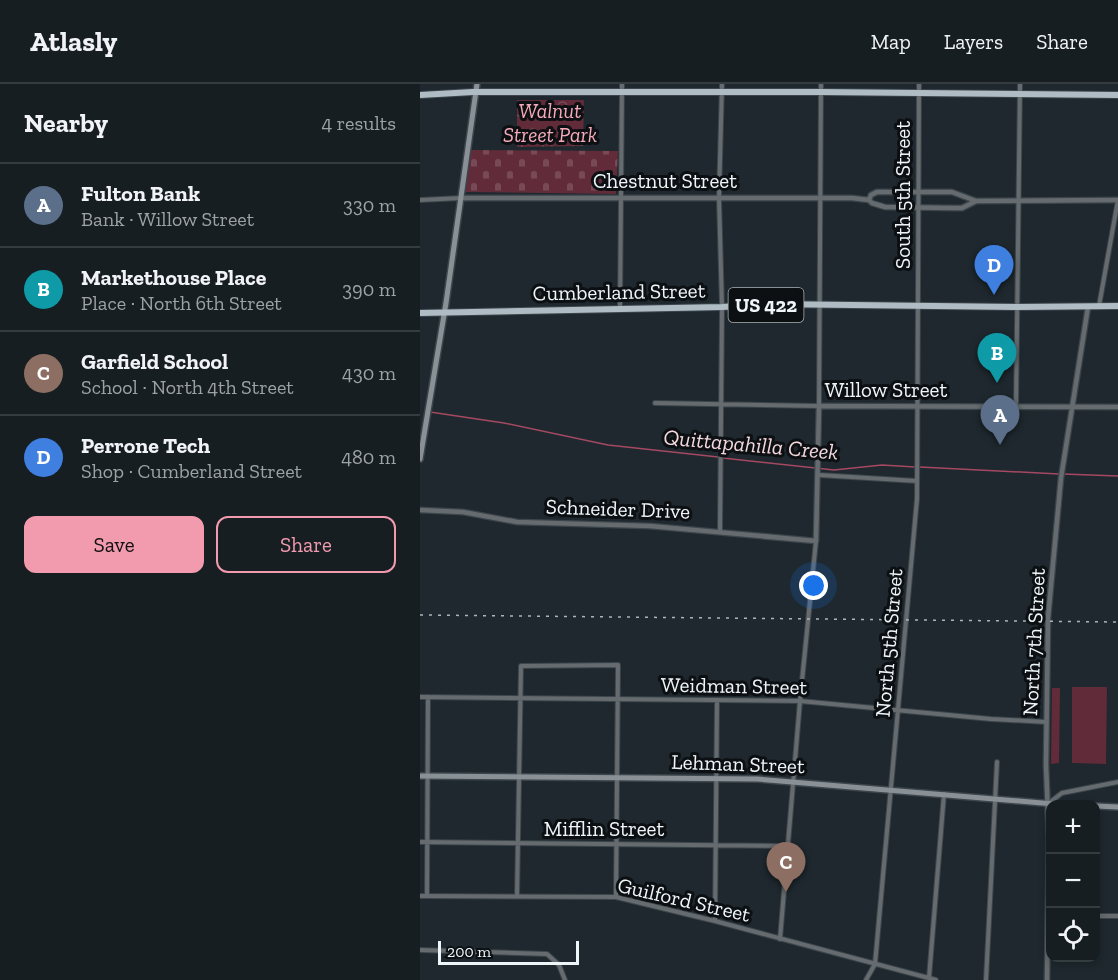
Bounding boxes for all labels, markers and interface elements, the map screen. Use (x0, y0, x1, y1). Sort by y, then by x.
text: Atlasly (30, 25, 117, 58)
text: Map (871, 29, 911, 54)
text: Layers (944, 29, 1003, 54)
text: Share (1036, 29, 1088, 54)
park label: Walnut Street Park (503, 98, 597, 147)
text: Nearby (24, 107, 108, 139)
text: 4 results (321, 111, 396, 135)
street label: South 5th Street (890, 121, 915, 269)
street label: Chestnut Street (593, 168, 737, 193)
text: Fulton Bank (81, 180, 200, 207)
text: A (37, 193, 50, 217)
text: 330 m (343, 193, 396, 217)
text: Bank · Willow Street (81, 207, 254, 231)
pin: D (974, 246, 1014, 295)
text: Markethouse Place (81, 264, 266, 291)
text: B (37, 277, 50, 301)
text: 390 m (342, 277, 396, 301)
street label: Cumberland Street (532, 277, 706, 306)
road number: US 422 (728, 288, 804, 322)
text: Place · North 6th Street (81, 291, 282, 315)
pin: B (978, 334, 1016, 383)
text: Garfield School (81, 348, 228, 375)
text: C (37, 361, 50, 385)
text: 430 m (342, 361, 396, 385)
text: School · North 4th Street (81, 375, 294, 399)
street label: Willow Street (825, 377, 947, 402)
pin: A (980, 396, 1020, 445)
water label: Quittapahilla Creek (662, 423, 840, 466)
text: Perrone Tech (81, 432, 210, 459)
text: D (37, 445, 50, 469)
text: 480 m (341, 445, 396, 469)
text: Shop · Cumberland Street (81, 459, 302, 483)
street label: Schneider Drive (545, 493, 691, 524)
button: Save (24, 516, 204, 573)
button: Share (216, 516, 396, 573)
street label: North 5th Street (870, 567, 907, 718)
street label: North 7th Street (1017, 567, 1050, 717)
your location (799, 571, 828, 600)
street label: Weidman Street (661, 672, 808, 699)
street label: Lehman Street (671, 749, 805, 778)
map controls (1046, 800, 1100, 962)
button: + (1046, 800, 1100, 854)
street label: Mifflin Street (544, 816, 664, 841)
pin: C (766, 842, 806, 892)
button: − (1046, 854, 1100, 908)
street label: Guilford Street (615, 872, 753, 927)
button: locate (1046, 908, 1100, 962)
scale bar (438, 938, 579, 966)
text: 200 m (447, 942, 491, 961)

